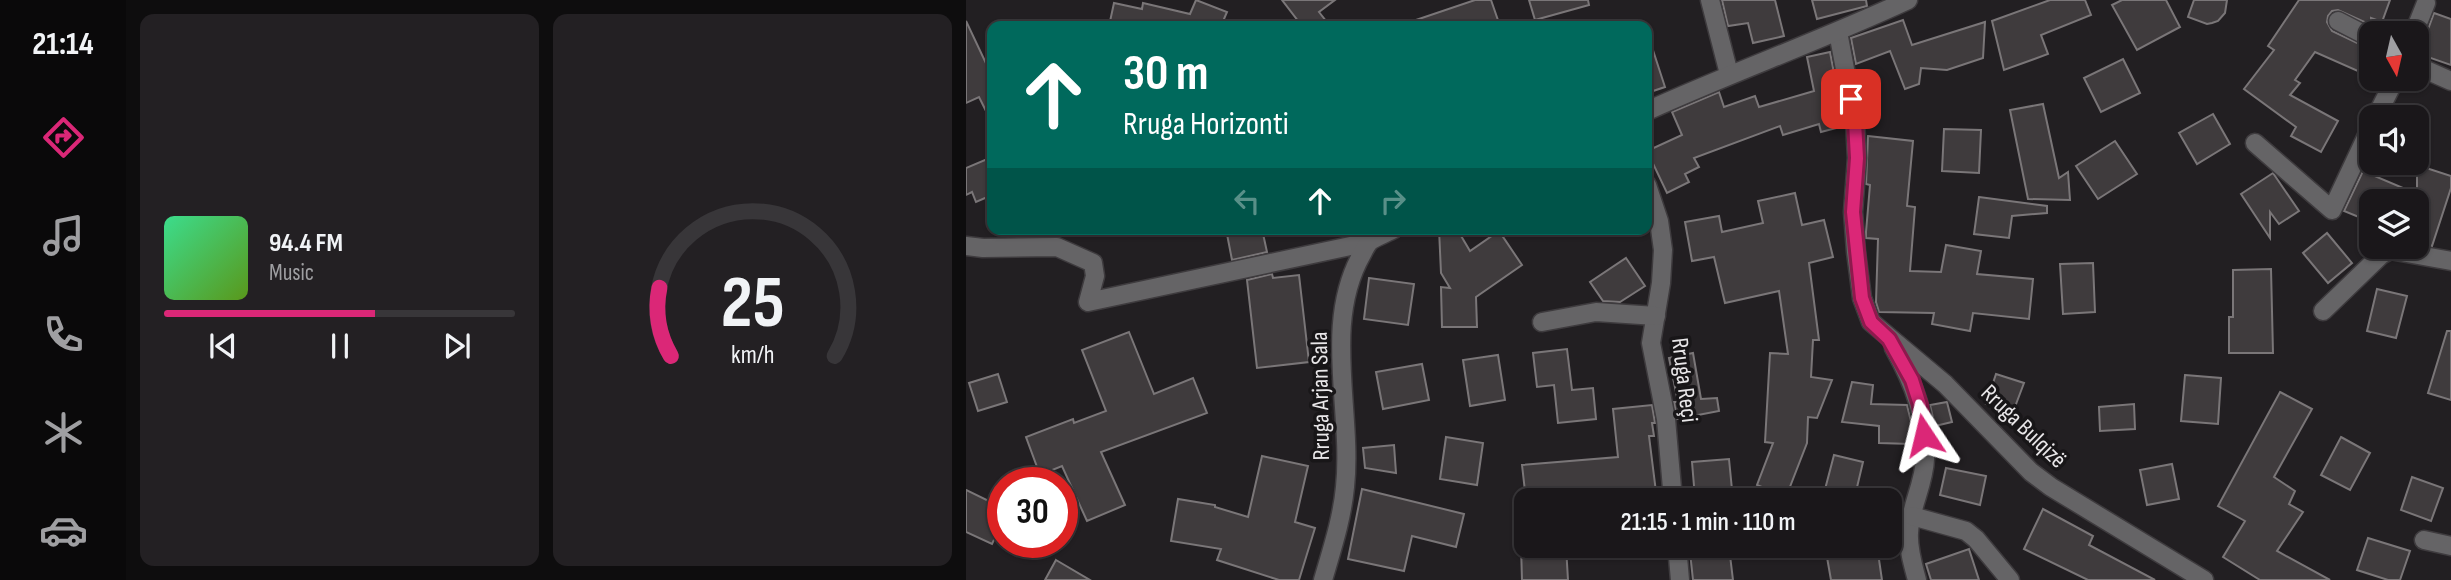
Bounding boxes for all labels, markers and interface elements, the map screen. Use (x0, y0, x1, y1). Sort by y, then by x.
north arrow (2359, 21, 2429, 91)
map controls (2359, 21, 2429, 259)
text: 21:14 (32, 25, 94, 64)
text: 30 m (1123, 45, 1208, 104)
icon: ahead (1008, 49, 1099, 140)
pin (1821, 69, 1881, 129)
icon: arrive (1832, 80, 1870, 118)
text: Rruga Horizonti (1123, 105, 1289, 144)
button: sound (2359, 105, 2429, 175)
icon: directions (39, 113, 88, 162)
icon: left (1228, 182, 1266, 220)
icon: ahead (1301, 182, 1339, 220)
icon: right (1374, 182, 1412, 220)
button: layers (2359, 189, 2429, 259)
icon: music (39, 211, 88, 260)
text: 94.4 FM (269, 228, 343, 259)
text: Music (269, 259, 314, 287)
text: 25 (721, 260, 784, 348)
icon: phone (39, 310, 88, 359)
icon: previous (204, 327, 242, 365)
icon: pause (321, 327, 359, 365)
icon: next (438, 327, 476, 365)
street label: Rruga Arjan Sala (1305, 331, 1336, 461)
street label: Rruga Reçi (1665, 336, 1704, 424)
text: km/h (731, 340, 774, 371)
street label: Rruga Bulqizë (1975, 378, 2073, 474)
position arrow (1887, 398, 1961, 472)
icon: climate (39, 408, 88, 457)
speed limit sign: 30 (987, 467, 1078, 558)
icon: car (39, 506, 88, 555)
text: 21:15 · 1 min · 110 m (1621, 507, 1795, 538)

